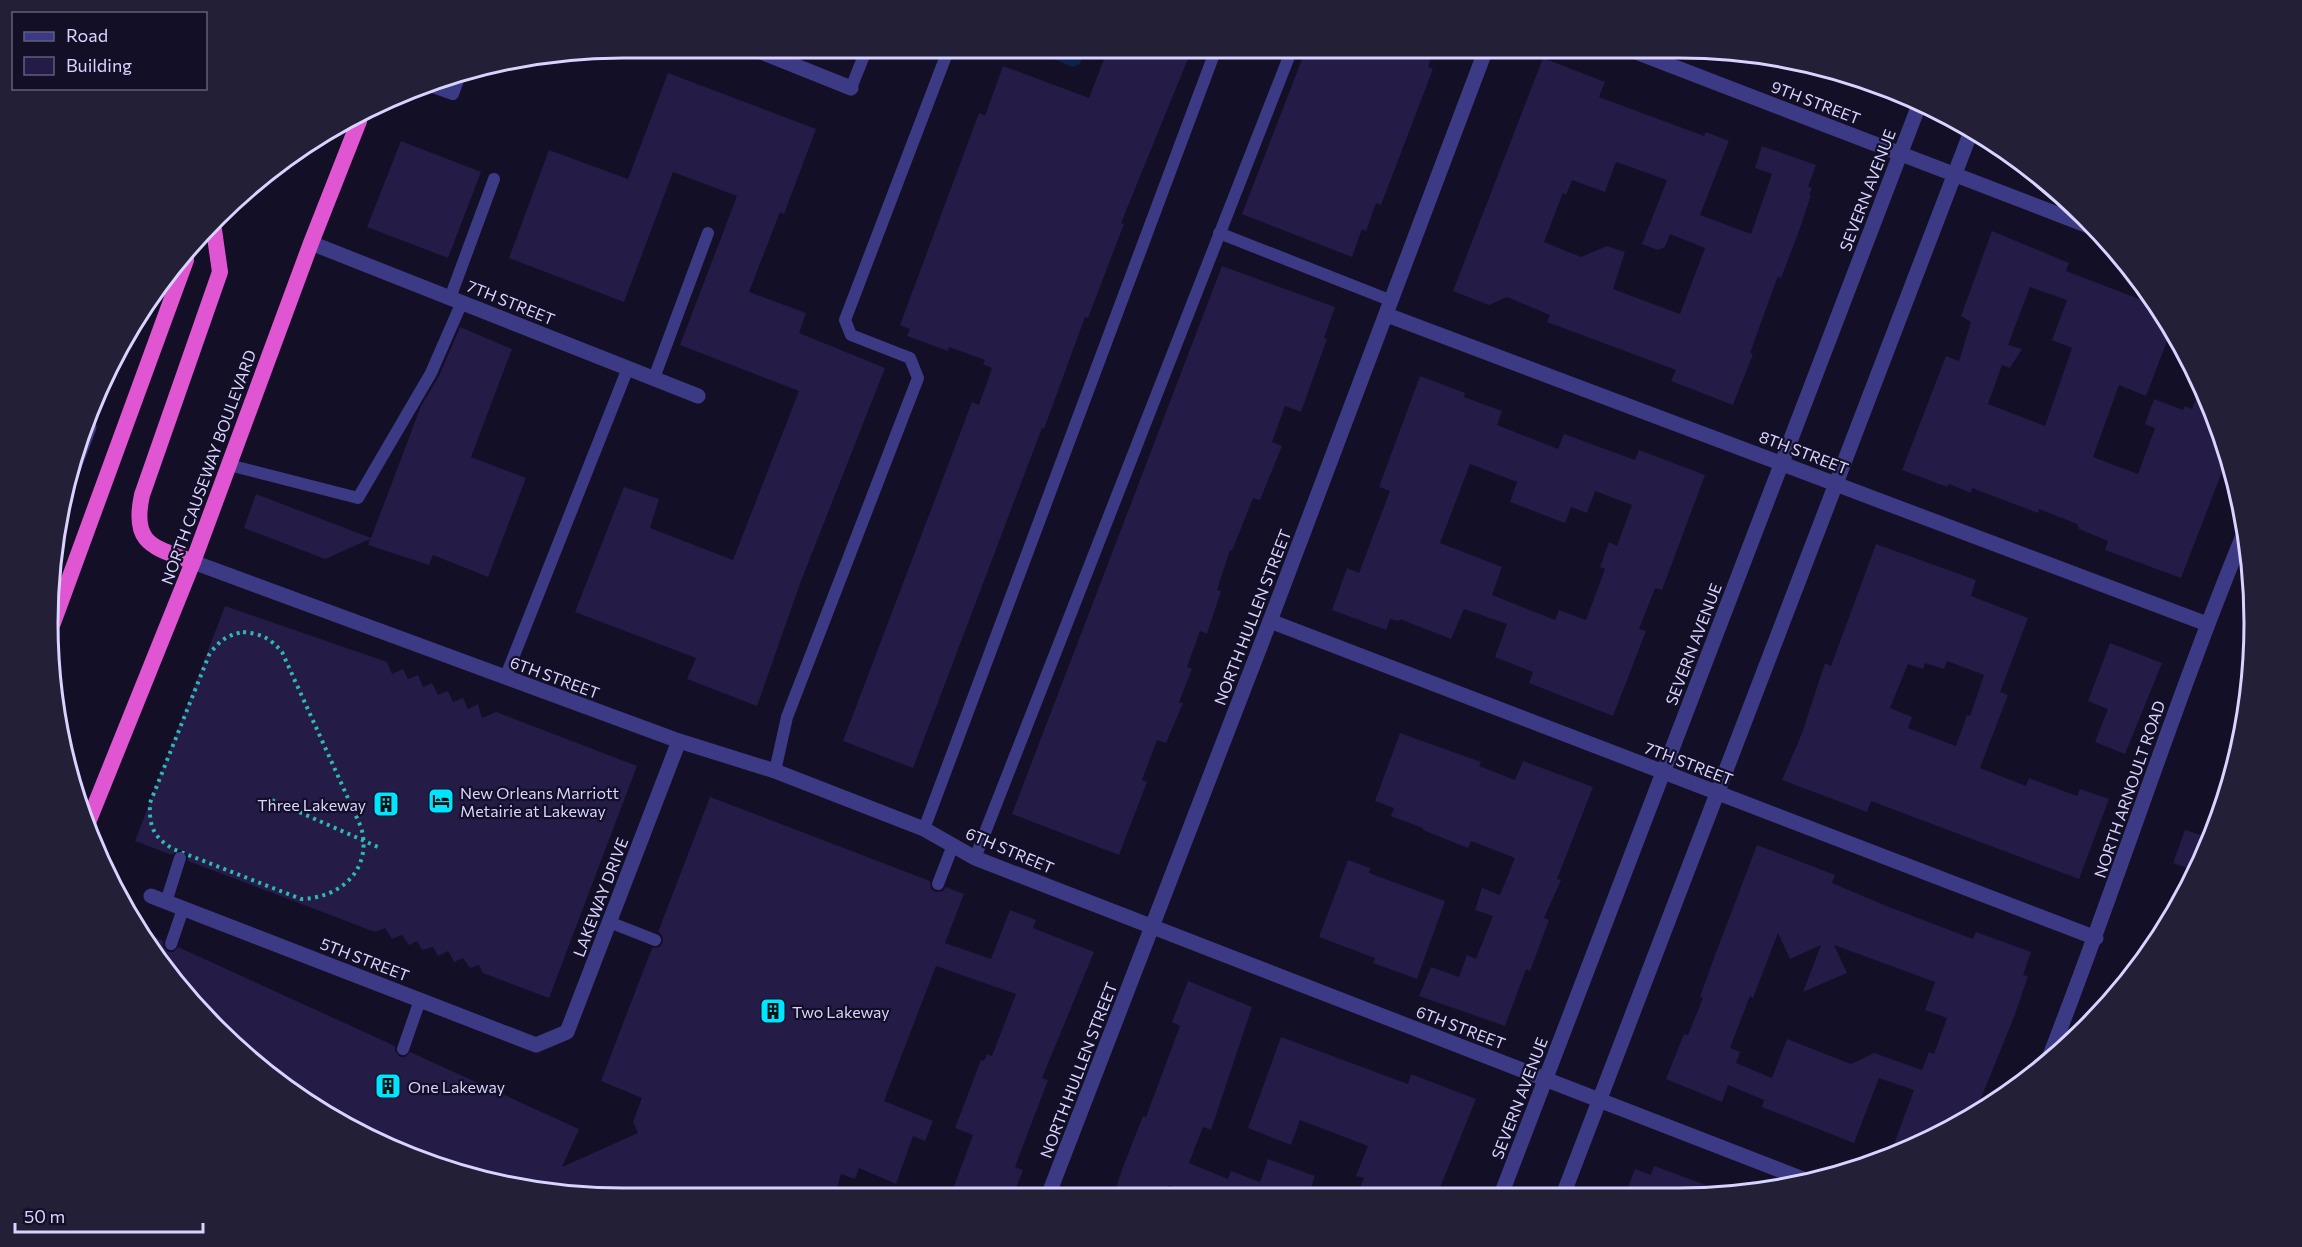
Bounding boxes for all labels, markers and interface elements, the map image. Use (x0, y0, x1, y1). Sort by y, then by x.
legend (12, 12, 207, 90)
text: Road (66, 24, 108, 46)
text: Building (66, 54, 132, 76)
street label: 9TH STREET (1769, 76, 1863, 128)
street label: SEVERN AVENUE (1835, 126, 1899, 254)
street label: 7TH STREET (464, 276, 558, 328)
street label: NORTH CAUSEWAY BOULEVARD (157, 347, 259, 587)
street label: 8TH STREET (1757, 426, 1851, 478)
street label: NORTH HULLEN STREET (1210, 526, 1294, 708)
street label: SEVERN AVENUE (1661, 580, 1725, 708)
street label: 6TH STREET (508, 652, 602, 702)
street label: NORTH ARNOULT ROAD (2090, 698, 2168, 880)
street label: 7TH STREET (1642, 737, 1736, 789)
place label: New Orleans Marriott Metairie at Lakeway (460, 783, 619, 820)
hotel icon: New Orleans Marriott Metairie at Lakeway (426, 786, 456, 816)
building icon: Three Lakeway (371, 789, 401, 819)
place label: Three Lakeway (257, 795, 366, 814)
street label: 6TH STREET (963, 823, 1057, 877)
street label: LAKEWAY DRIVE (569, 835, 631, 959)
street label: 5TH STREET (318, 933, 412, 985)
street label: NORTH HULLEN STREET (1036, 979, 1120, 1161)
building icon: Two Lakeway (758, 996, 788, 1026)
street label: 6TH STREET (1414, 1001, 1508, 1053)
place label: Two Lakeway (792, 1002, 890, 1021)
street label: SEVERN AVENUE (1487, 1034, 1551, 1162)
building icon: One Lakeway (373, 1071, 403, 1101)
place label: One Lakeway (408, 1077, 505, 1096)
scale bar (15, 1196, 202, 1234)
text: 50 m (24, 1205, 65, 1227)

